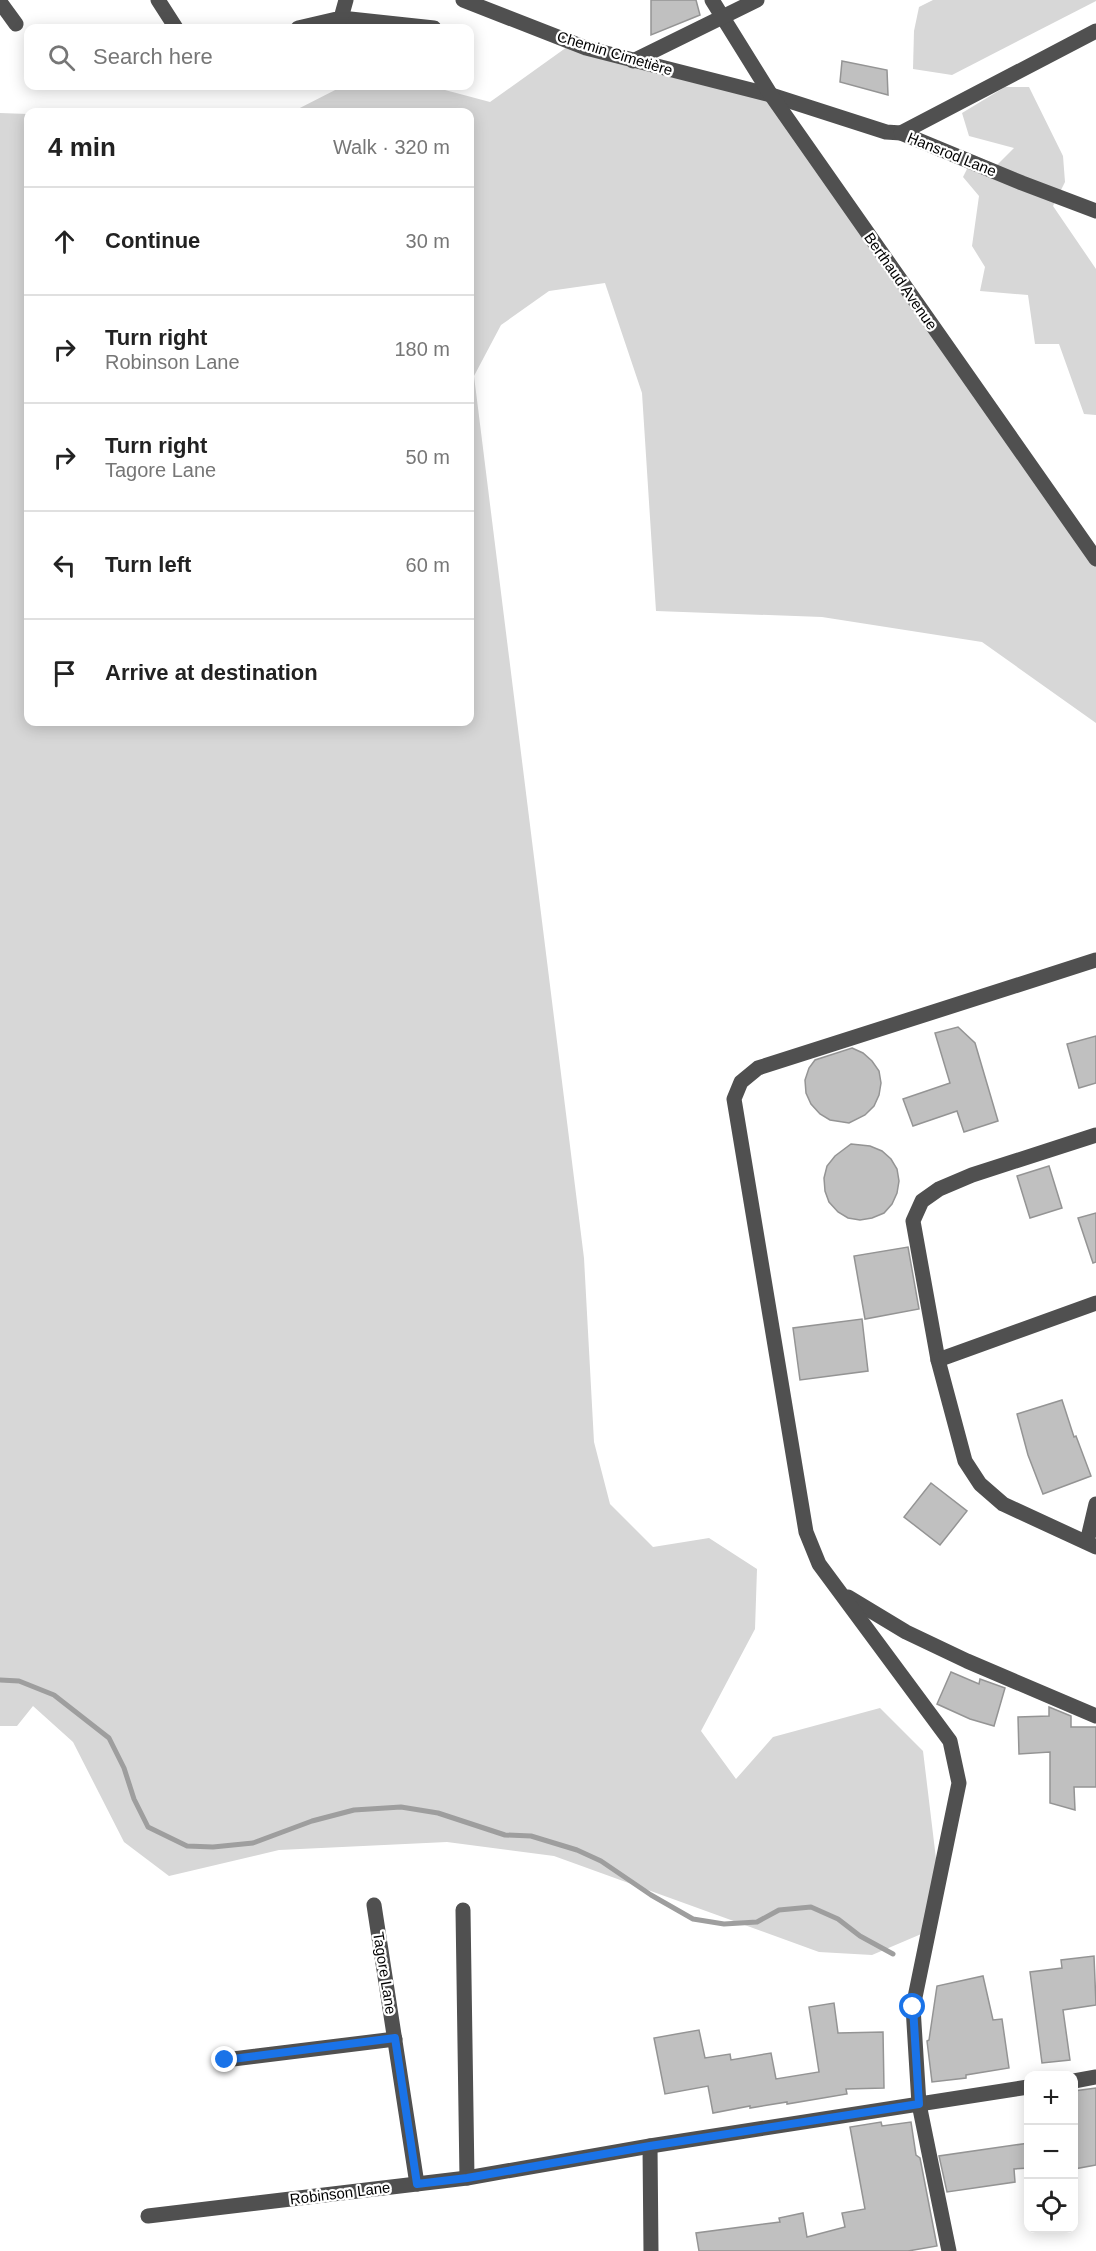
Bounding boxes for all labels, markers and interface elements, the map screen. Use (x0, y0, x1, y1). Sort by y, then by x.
search box (24, 24, 474, 90)
street label: Chemin Cimetière (555, 27, 675, 79)
icon: search (45, 41, 78, 74)
text: Search here (93, 44, 213, 69)
street label: Hansrod Lane (905, 128, 999, 180)
text: 4 min (48, 132, 116, 162)
text: Walk · 320 m (333, 136, 450, 158)
icon: ahead (48, 225, 81, 258)
text: Continue (105, 228, 200, 253)
street label: Berthaud Avenue (861, 229, 941, 333)
text: 30 m (406, 230, 450, 252)
text: Turn right (105, 325, 207, 350)
icon: right (48, 333, 81, 366)
text: 180 m (394, 338, 450, 360)
text: Robinson Lane (105, 351, 240, 373)
text: Turn right (105, 433, 207, 458)
icon: right (48, 441, 81, 474)
text: 50 m (406, 446, 450, 468)
text: Tagore Lane (105, 459, 216, 481)
icon: left (48, 549, 81, 582)
text: Turn left (105, 552, 191, 577)
text: 60 m (406, 554, 450, 576)
icon: arrive (48, 657, 81, 690)
text: Arrive at destination (105, 660, 318, 685)
street label: Tagore Lane (370, 1930, 400, 2016)
route start (899, 1993, 925, 2019)
route end (211, 2046, 237, 2072)
map controls (1024, 2071, 1078, 2233)
button: + (1024, 2071, 1078, 2125)
button: − (1024, 2125, 1078, 2179)
street label: Robinson Lane (289, 2178, 391, 2208)
button: locate (1024, 2179, 1078, 2233)

